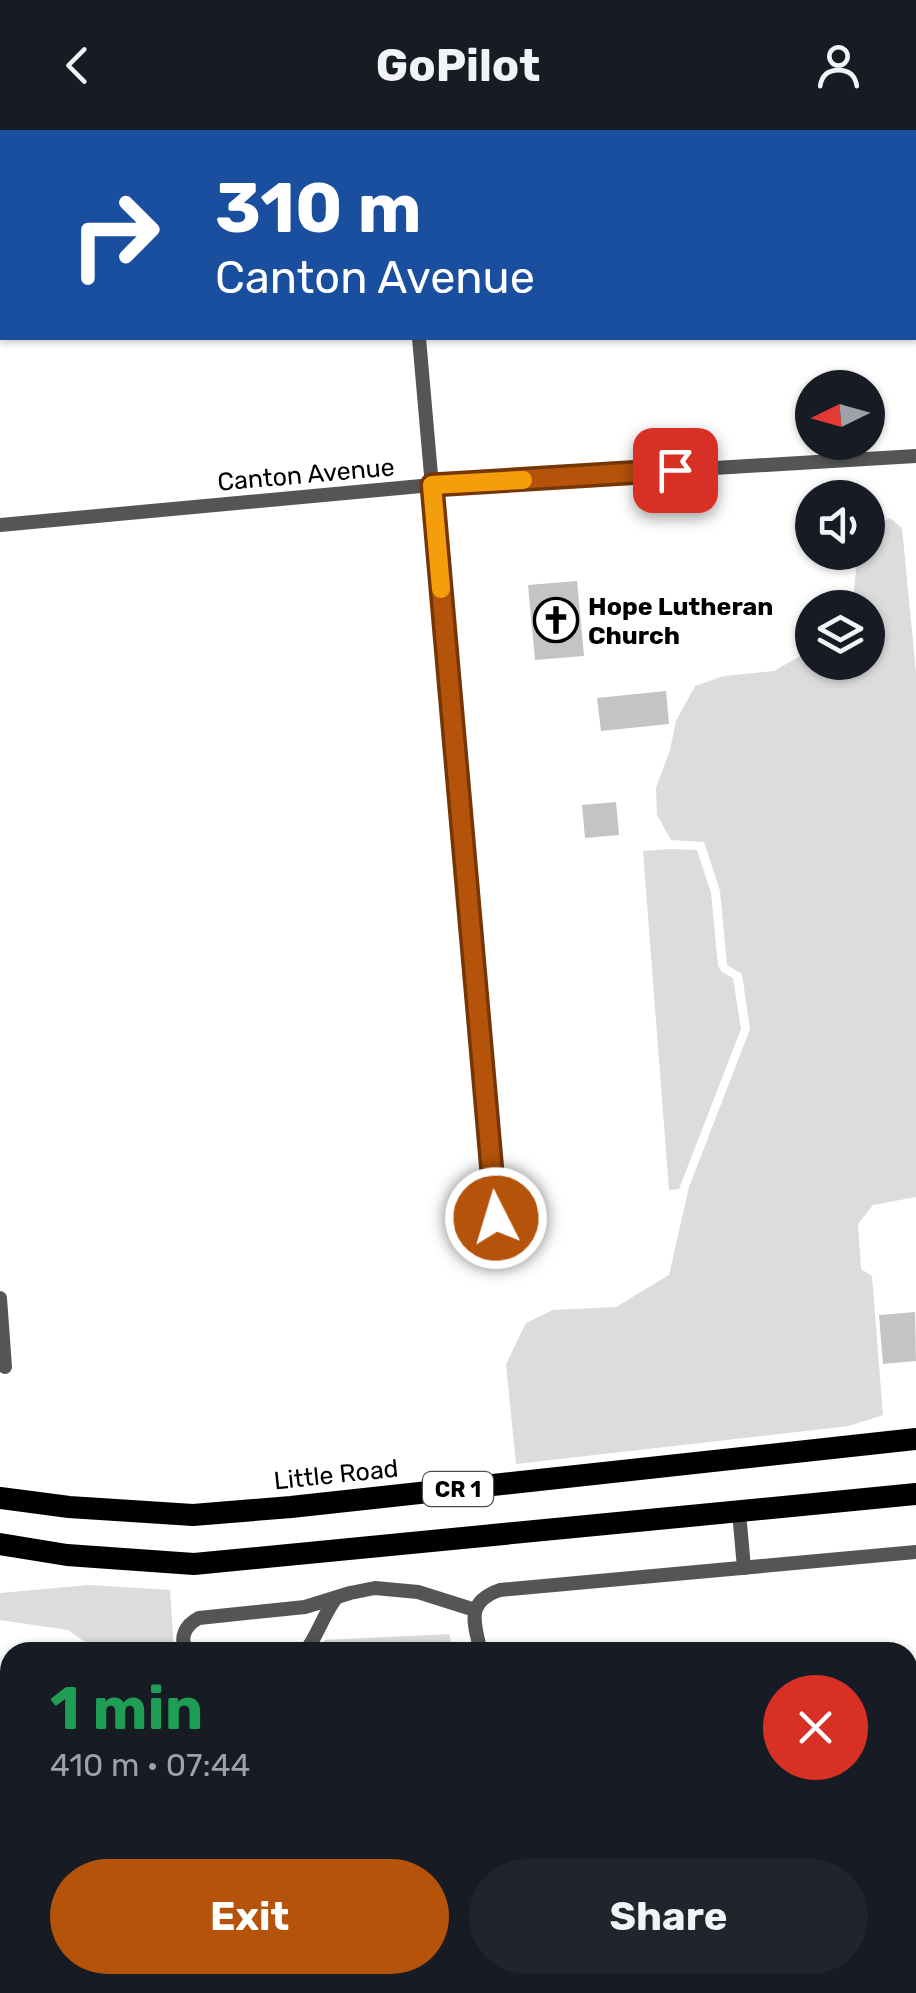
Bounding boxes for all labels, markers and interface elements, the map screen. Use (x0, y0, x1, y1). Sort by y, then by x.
icon: back (50, 38, 105, 93)
icon: person (811, 38, 866, 93)
text: GoPilot (376, 39, 540, 92)
text: 310 m (215, 167, 422, 250)
icon: right (50, 170, 180, 300)
text: Canton Avenue (215, 251, 535, 304)
north arrow (795, 370, 885, 460)
map controls (795, 370, 885, 680)
pin (633, 428, 718, 513)
icon: arrive (648, 443, 703, 498)
street label: Canton Avenue (216, 452, 396, 497)
button: sound (795, 480, 885, 570)
button: layers (795, 590, 885, 680)
place label: Hope Lutheran Church (588, 592, 773, 650)
church icon: Hope Lutheran Church (533, 597, 579, 643)
position arrow (444, 1166, 548, 1270)
street label: Little Road (272, 1454, 400, 1495)
road number: CR 1 (423, 1472, 493, 1506)
text: 1 min (50, 1673, 203, 1744)
button: close (763, 1675, 868, 1780)
text: 410 m · 07:44 (50, 1746, 250, 1784)
button: Exit (50, 1859, 449, 1974)
button: Share (469, 1859, 868, 1974)

